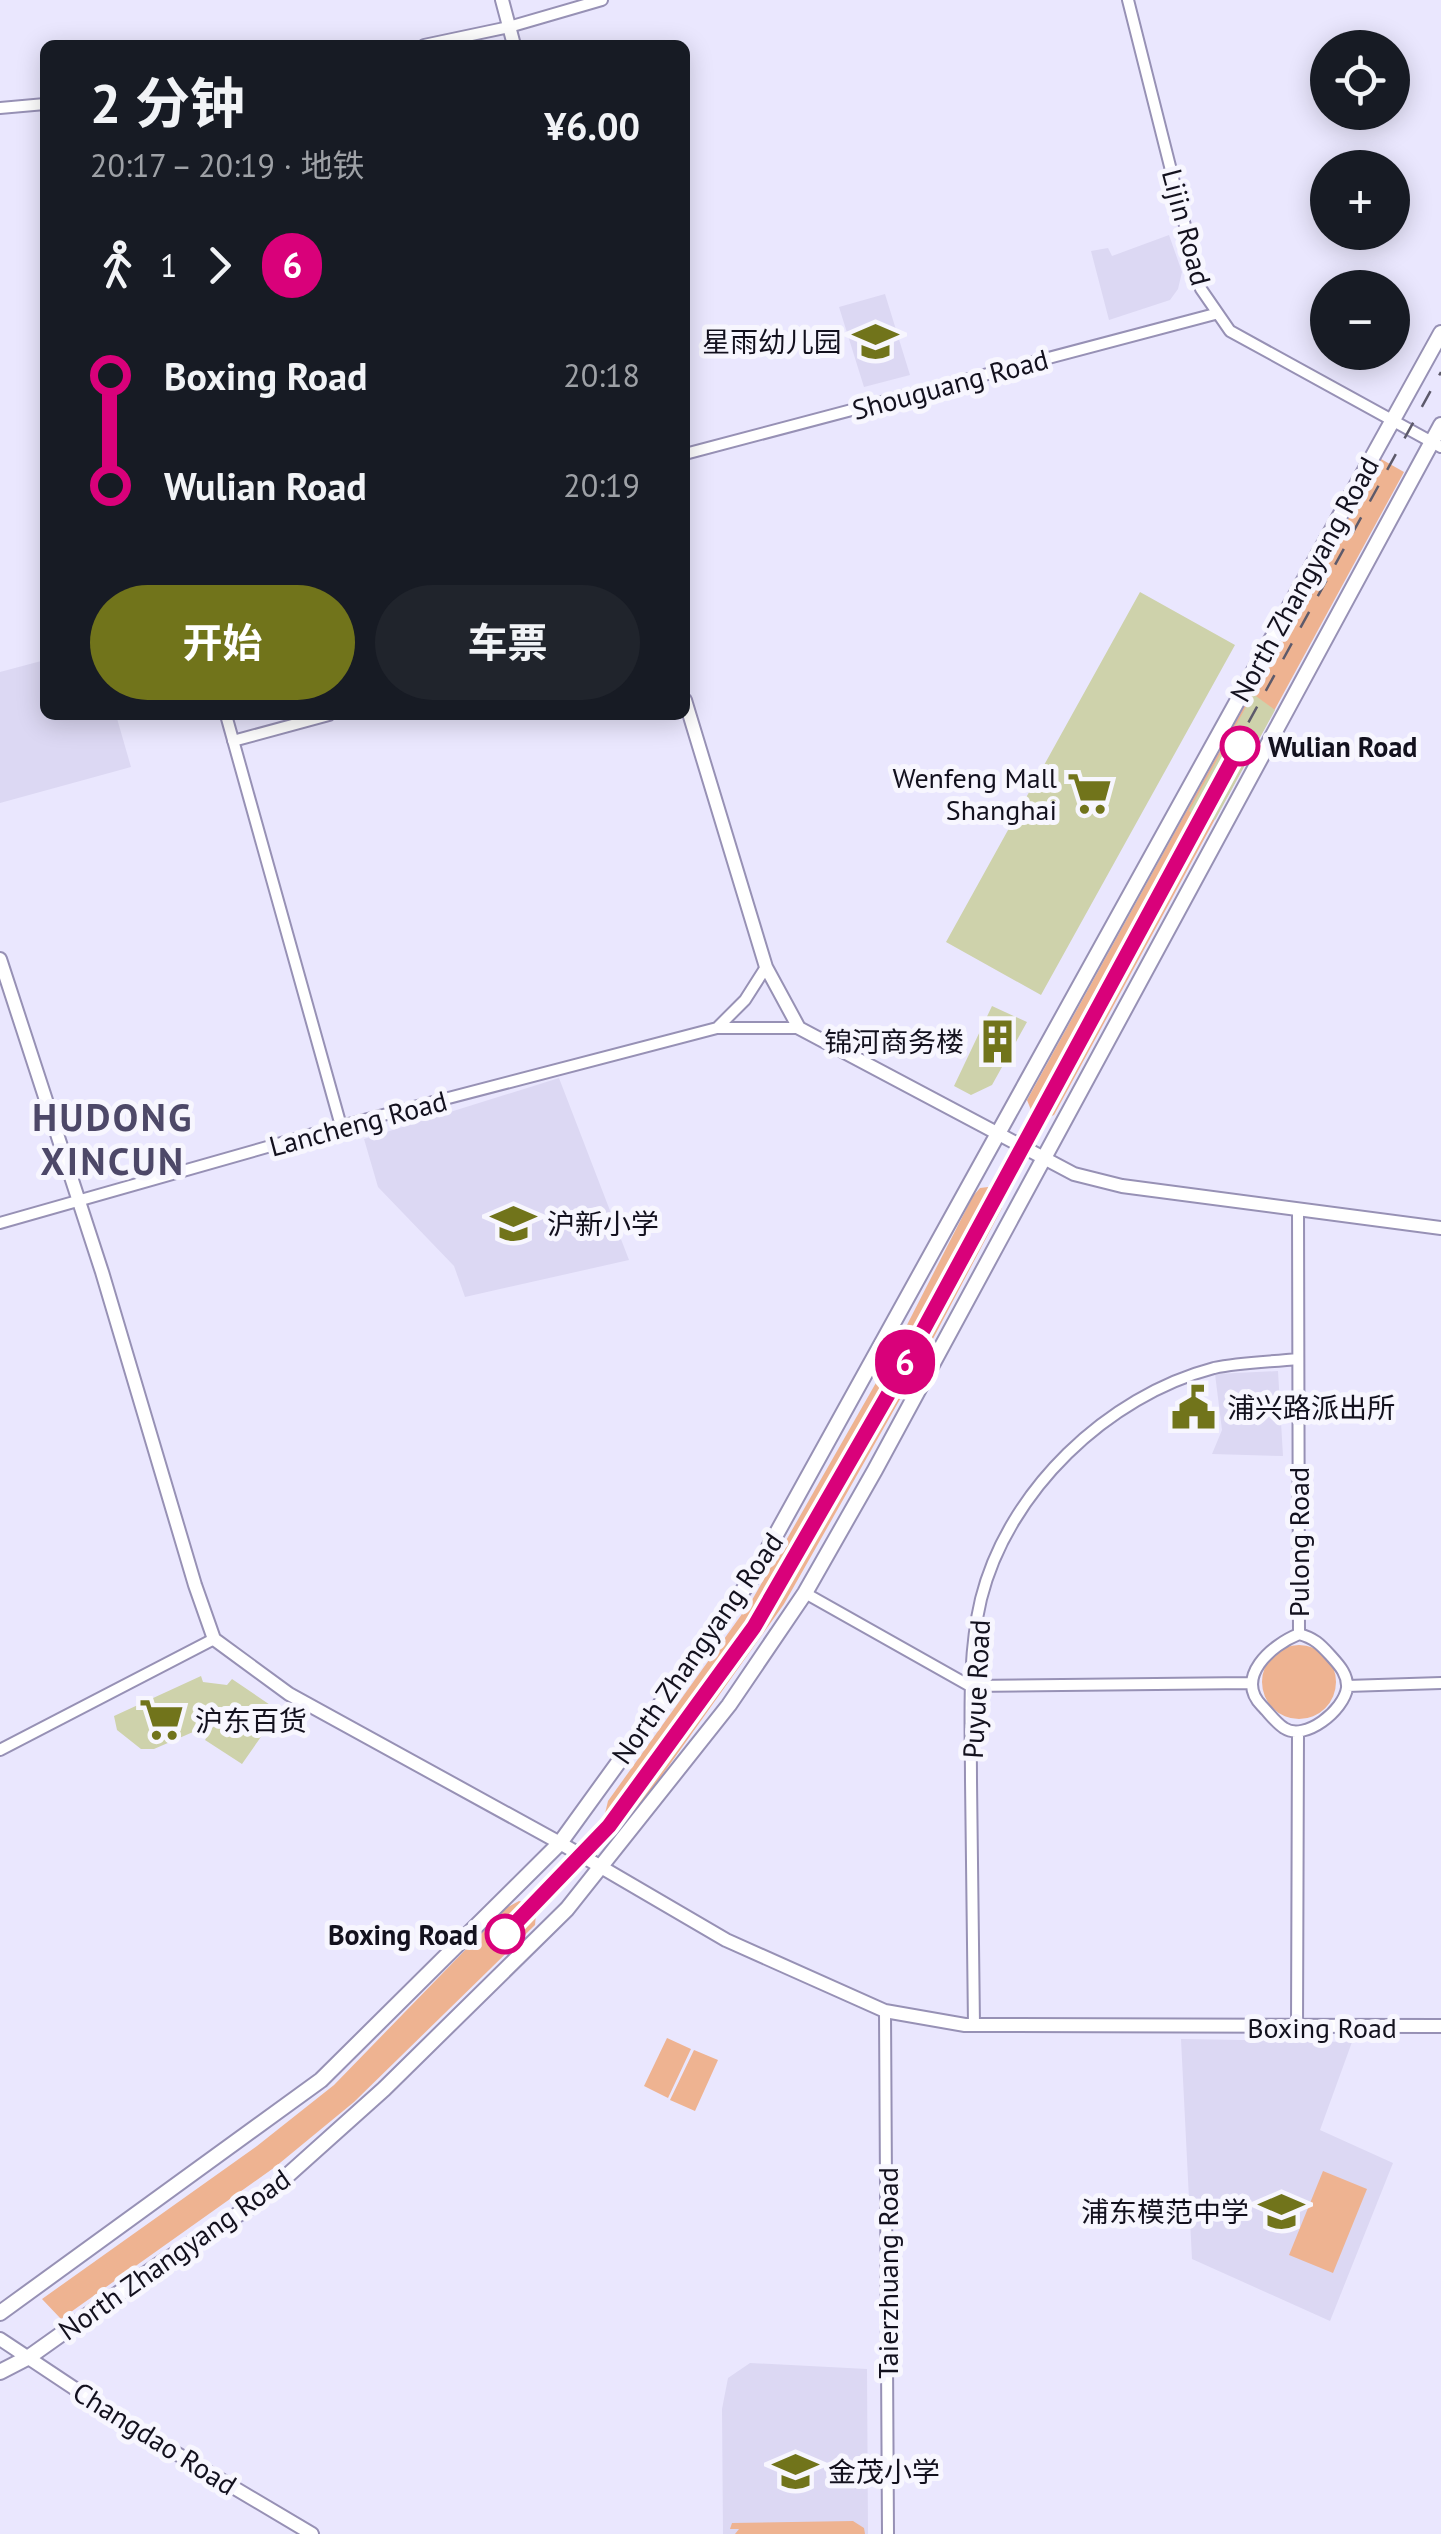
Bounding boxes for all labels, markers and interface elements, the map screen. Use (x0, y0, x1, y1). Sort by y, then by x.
map controls (1310, 30, 1410, 370)
button: locate (1310, 30, 1410, 130)
text: 2 分钟 (90, 67, 245, 138)
text: ¥6.00 (544, 101, 640, 150)
text: 20:17 – 20:19 · 地铁 (90, 144, 365, 186)
button: + (1310, 150, 1410, 250)
street label: Lijin Road (1154, 165, 1220, 289)
icon: walk (90, 238, 145, 293)
icon: forward (192, 238, 247, 293)
text: 6 (282, 242, 302, 288)
text: 1 (160, 244, 177, 286)
button: − (1310, 270, 1410, 370)
school or university icon: 星雨幼儿园 (851, 317, 899, 365)
place label: 星雨幼儿园 (702, 323, 842, 360)
street label: Shouguang Road (848, 340, 1052, 428)
text: Boxing Road (164, 351, 368, 400)
text: 20:18 (563, 354, 640, 396)
street label: North Zhangyang Road (1221, 450, 1387, 708)
text: Wulian Road (164, 461, 367, 510)
text: 20:19 (563, 464, 640, 506)
button: 开始 (90, 585, 355, 700)
button: 车票 (375, 585, 640, 700)
marker: Wulian Road (1221, 727, 1259, 765)
place label: Wulian Road (1268, 728, 1417, 765)
place label: Wenfeng Mall Shanghai (892, 759, 1057, 828)
supermarket icon: Wenfeng Mall Shanghai (1066, 769, 1114, 817)
building icon: 锦河商务楼 (973, 1017, 1021, 1065)
place label: 锦河商务楼 (824, 1023, 964, 1060)
street label: Lancheng Road (265, 1082, 451, 1164)
district label: HUDONG XINCUN (32, 1092, 194, 1185)
school or university icon: 沪新小学 (490, 1199, 538, 1247)
place label: 沪新小学 (547, 1205, 659, 1242)
line badge: 6 (872, 1330, 938, 1394)
text: 6 (895, 1339, 915, 1385)
public building icon: 浦兴路派出所 (1170, 1383, 1218, 1431)
place label: 浦兴路派出所 (1227, 1389, 1395, 1426)
street label: Pulong Road (1280, 1467, 1317, 1617)
street label: North Zhangyang Road (603, 1525, 791, 1771)
street label: Puyue Road (954, 1619, 998, 1759)
supermarket icon: 沪东百货 (138, 1696, 186, 1744)
place label: 沪东百货 (195, 1702, 307, 1739)
marker: Boxing Road (486, 1915, 524, 1953)
place label: Boxing Road (328, 1916, 478, 1953)
street label: Boxing Road (1247, 2009, 1397, 2046)
street label: North Zhangyang Road (51, 2160, 297, 2348)
street label: Taierzhuang Road (869, 2167, 906, 2379)
school or university icon: 浦东模范中学 (1258, 2187, 1306, 2235)
place label: 浦东模范中学 (1081, 2193, 1249, 2230)
street label: Changdao Road (66, 2373, 244, 2503)
school or university icon: 金茂小学 (771, 2447, 819, 2495)
place label: 金茂小学 (828, 2453, 940, 2490)

